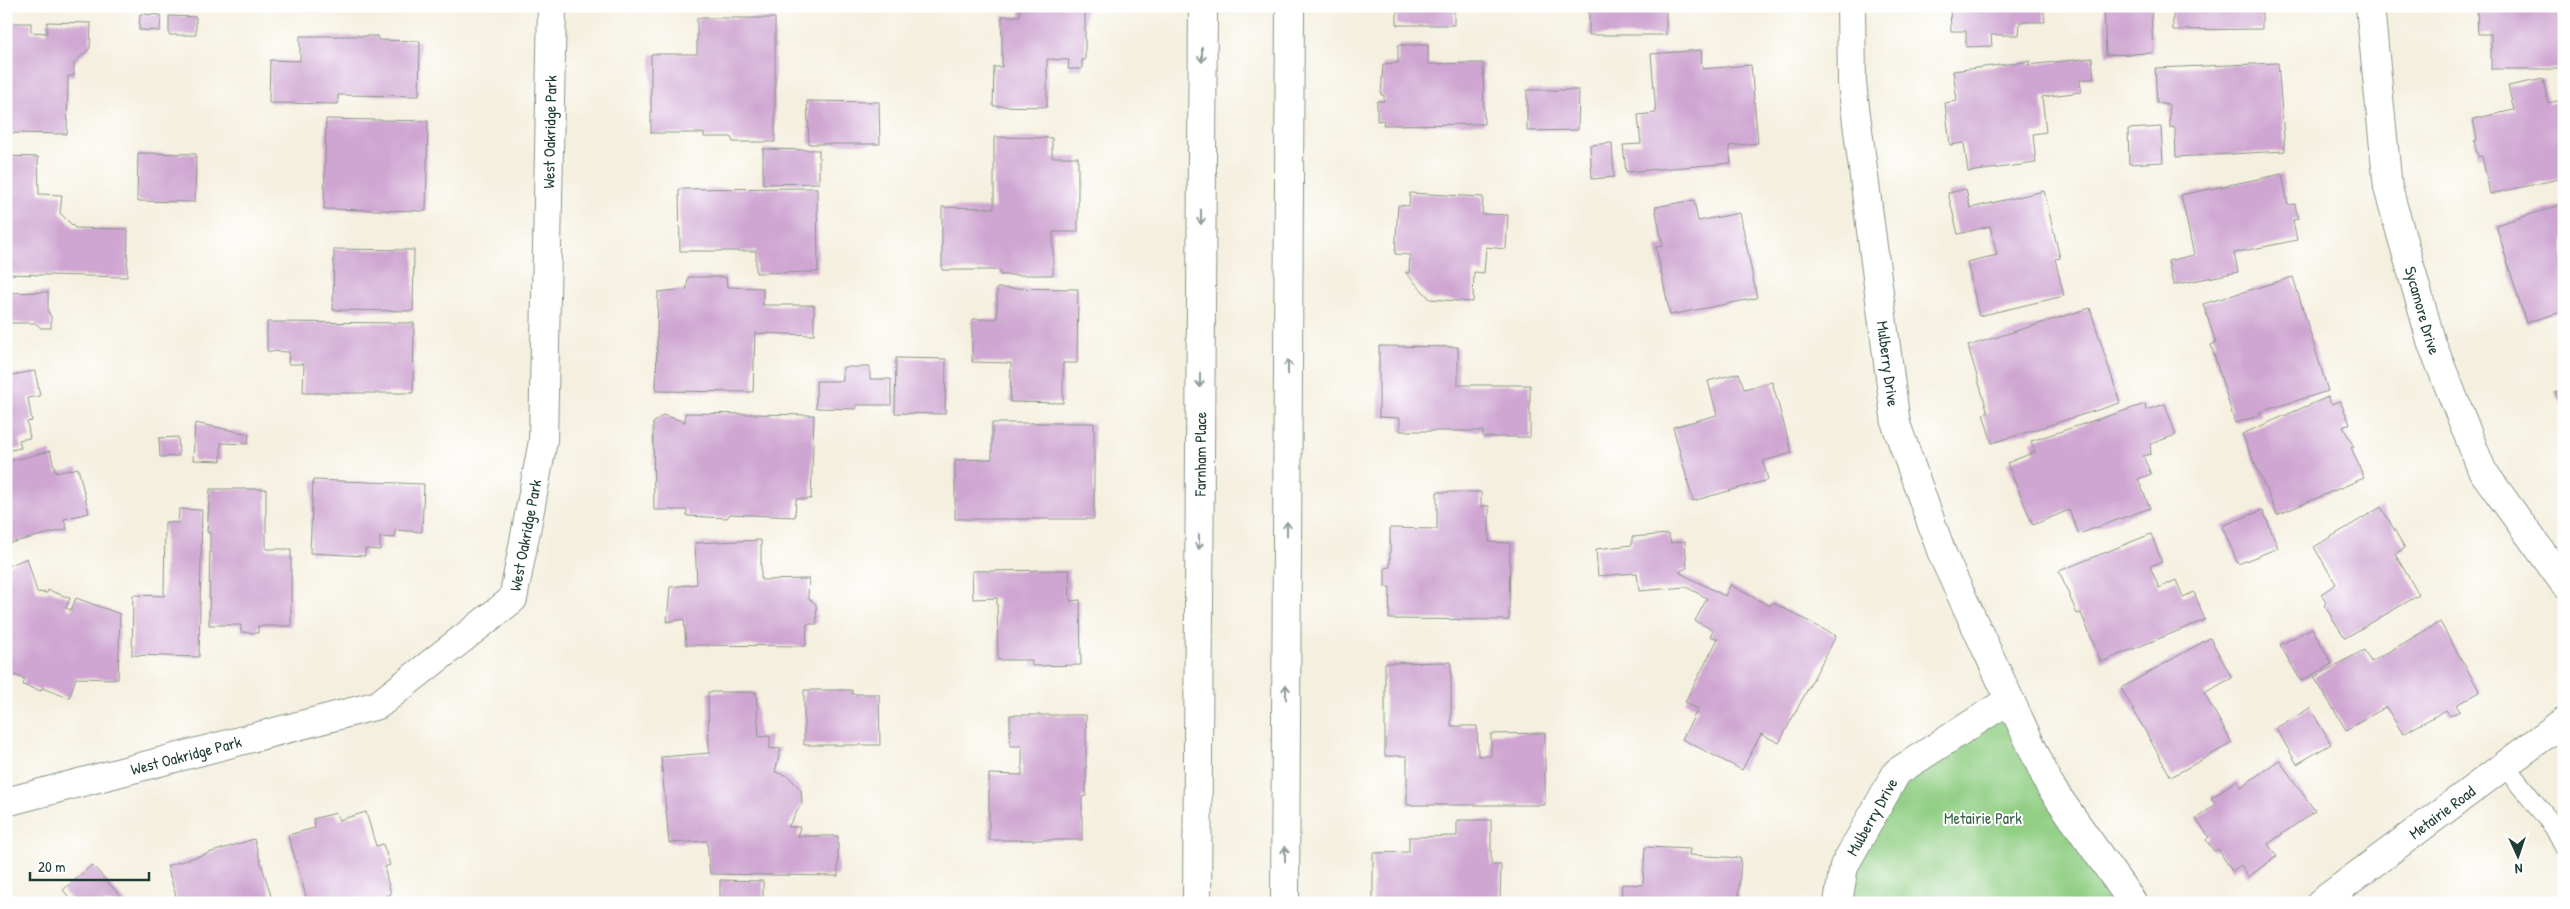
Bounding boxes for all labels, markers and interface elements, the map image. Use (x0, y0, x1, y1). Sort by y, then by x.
one-way arrow (1197, 46, 1207, 63)
street label: West Oakridge Park (537, 75, 562, 189)
one-way arrow (1196, 209, 1206, 225)
street label: Sycamore Drive (2400, 264, 2446, 358)
street label: Mulberry Drive (1872, 320, 1905, 408)
one-way arrow (1283, 359, 1293, 375)
one-way arrow (1195, 372, 1205, 388)
street label: Farnham Place (1189, 411, 1211, 497)
street label: West Oakridge Park (504, 477, 547, 593)
one-way arrow (1282, 521, 1292, 538)
one-way arrow (1194, 534, 1204, 550)
one-way arrow (1281, 684, 1291, 700)
street label: West Oakridge Park (128, 730, 244, 780)
street label: Mulberry Drive (1841, 773, 1903, 860)
street label: Metairie Road (2404, 780, 2479, 844)
park label: Metairie Park (1944, 807, 2022, 829)
north arrow (2492, 832, 2542, 882)
one-way arrow (1280, 846, 1290, 862)
scale bar (30, 849, 149, 881)
text: 20 m (38, 856, 65, 877)
text: N (2514, 860, 2523, 879)

